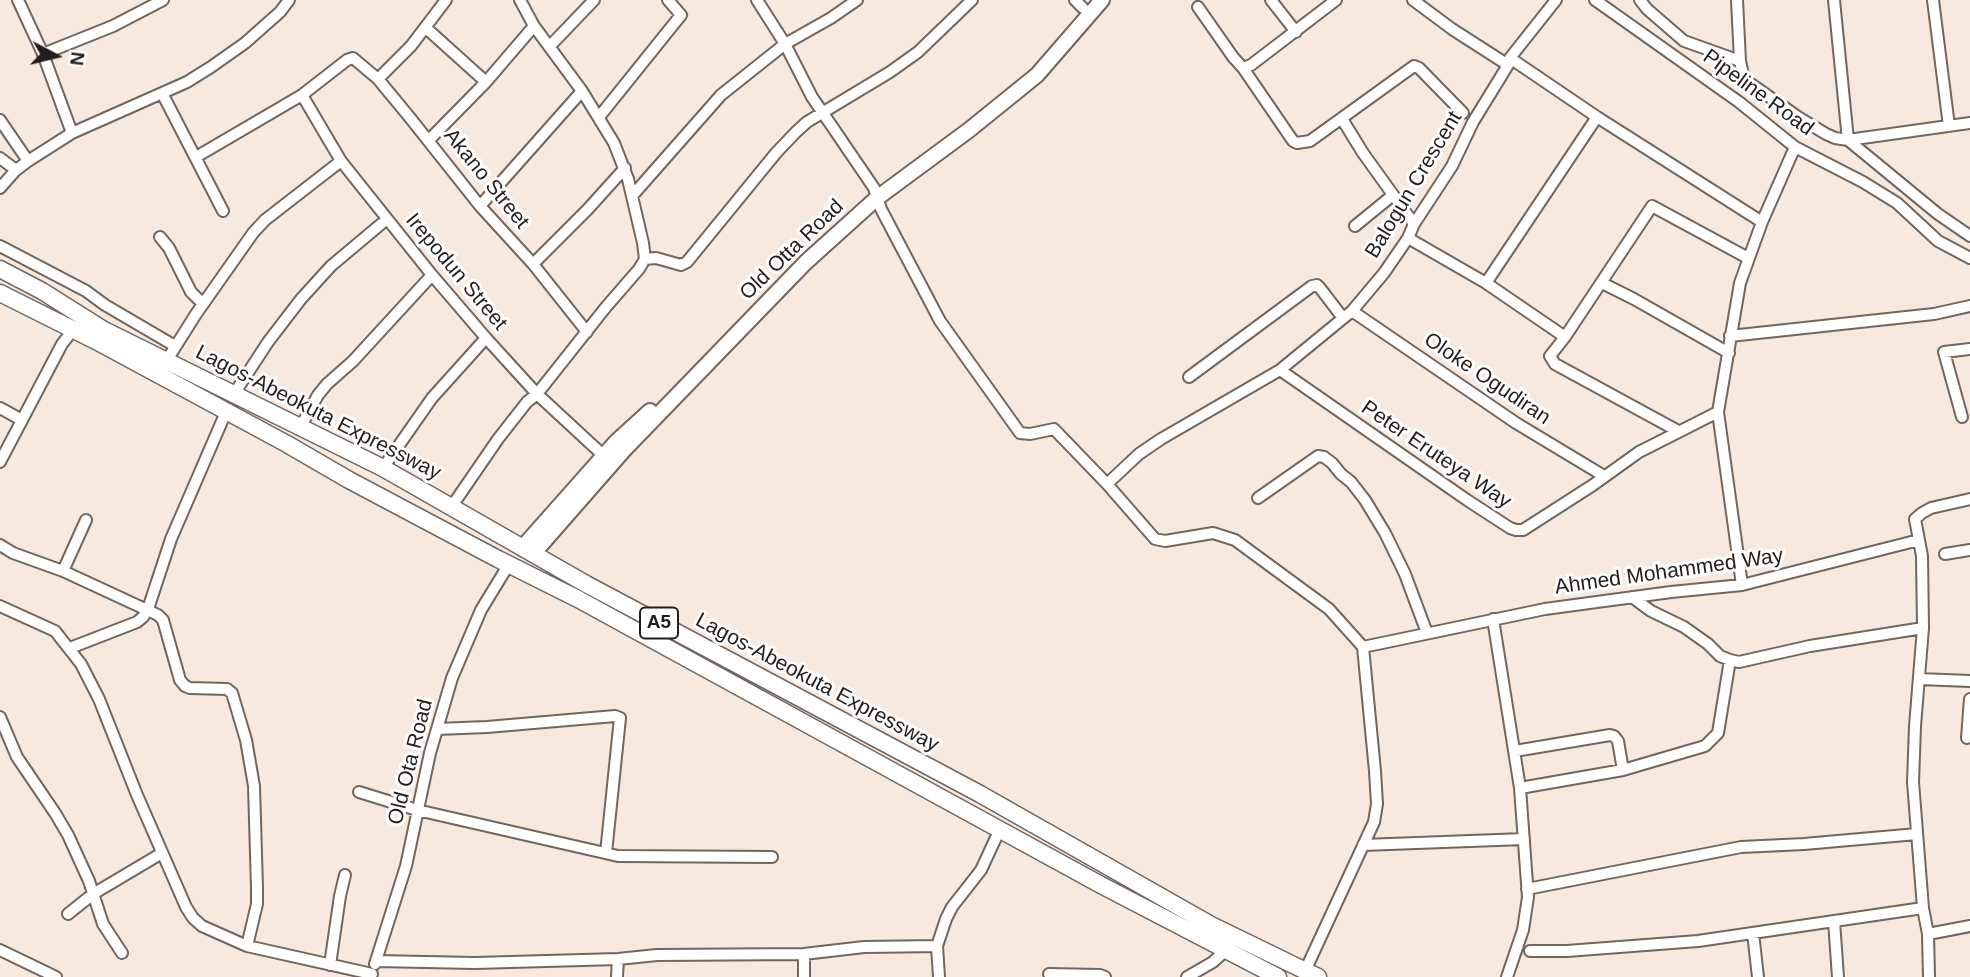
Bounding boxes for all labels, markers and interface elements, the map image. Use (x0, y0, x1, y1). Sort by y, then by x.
north arrow (21, 21, 91, 91)
street label: Pipeline Road (1698, 44, 1818, 142)
text: N (66, 51, 89, 67)
street label: Balogun Crescent (1360, 107, 1468, 263)
street label: Akano Street (438, 124, 534, 234)
street label: Old Otta Road (735, 194, 849, 306)
street label: Irepodun Street (400, 208, 512, 336)
street label: Oloke Ogudiran (1419, 327, 1555, 431)
street label: Lagos-Abeokuta Expressway (191, 340, 445, 486)
street label: Peter Eruteya Way (1356, 395, 1516, 515)
street label: Ahmed Mohammed Way (1553, 543, 1785, 601)
road number: A5 (640, 608, 678, 638)
street label: Lagos-Abeokuta Expressway (691, 608, 943, 758)
street label: Old Ota Road (383, 697, 439, 827)

